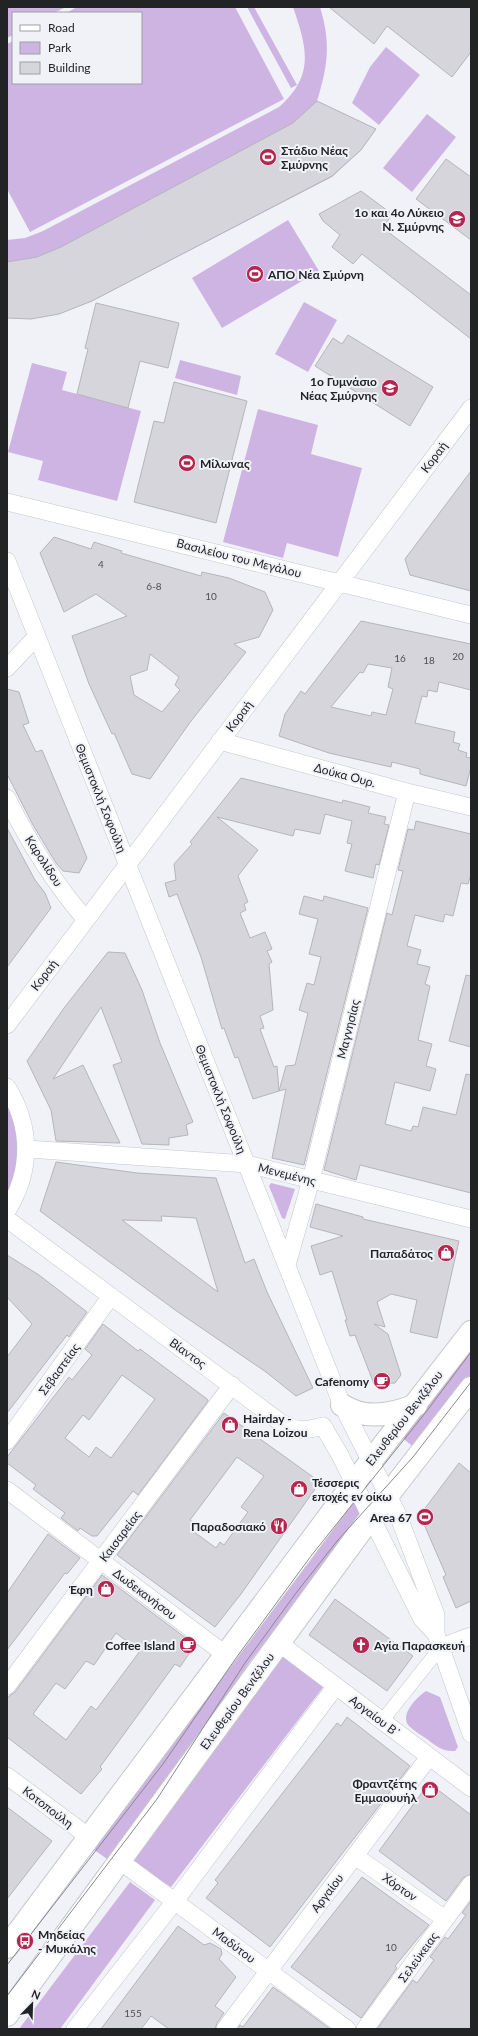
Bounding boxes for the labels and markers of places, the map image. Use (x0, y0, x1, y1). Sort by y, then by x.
place label: Στάδιο Νέας Σμύρνης (281, 143, 348, 172)
sports icon: Στάδιο Νέας Σμύρνης (258, 147, 278, 167)
place label: 1ο και 4ο Λύκειο Ν. Σμύρνης (354, 205, 444, 234)
school or university icon: 1ο και 4ο Λύκειο Ν. Σμύρνης (447, 209, 467, 229)
sports icon: ΑΠΟ Νέα Σμύρνη (245, 264, 265, 284)
place label: ΑΠΟ Νέα Σμύρνη (267, 267, 364, 282)
place label: 1ο Γυμνάσιο Νέας Σμύρνης (300, 374, 377, 403)
school or university icon: 1ο Γυμνάσιο Νέας Σμύρνης (380, 378, 400, 398)
sports icon: Μίλωνας (177, 453, 197, 473)
place label: Μίλωνας (200, 456, 250, 471)
shop icon: Παπαδάτος (436, 1243, 456, 1263)
place label: Παπαδάτος (370, 1246, 433, 1261)
cafe icon: Cafenomy (372, 1371, 392, 1391)
place label: Cafenomy (315, 1374, 370, 1389)
place label: Hairday - Rena Loizou (243, 1411, 308, 1440)
shop icon: Hairday - Rena Loizou (220, 1415, 240, 1435)
place label: Τέσσερις εποχές εν οίκω (312, 1475, 392, 1504)
shop icon: Τέσσερις εποχές εν οίκω (289, 1479, 309, 1499)
sports icon: Area 67 (415, 1507, 435, 1527)
place label: Area 67 (369, 1510, 412, 1525)
restaurant icon: Παραδοσιακό (269, 1516, 289, 1536)
place label: Παραδοσιακό (191, 1519, 266, 1534)
shop icon: Έφη (96, 1579, 116, 1599)
place label: Έφη (68, 1582, 93, 1597)
cafe icon: Coffee Island (178, 1635, 198, 1655)
church icon: Αγία Παρασκευή (351, 1635, 371, 1655)
place label: Coffee Island (105, 1638, 175, 1653)
place label: Αγία Παρασκευή (373, 1638, 465, 1653)
place label: Φραντζέτης Εμμαουυήλ (352, 1776, 417, 1805)
shop icon: Φραντζέτης Εμμαουυήλ (420, 1780, 440, 1800)
place label: Μηδείας - Μυκάλης (38, 1927, 96, 1956)
bus stop icon: Μηδείας - Μυκάλης (15, 1931, 35, 1951)

